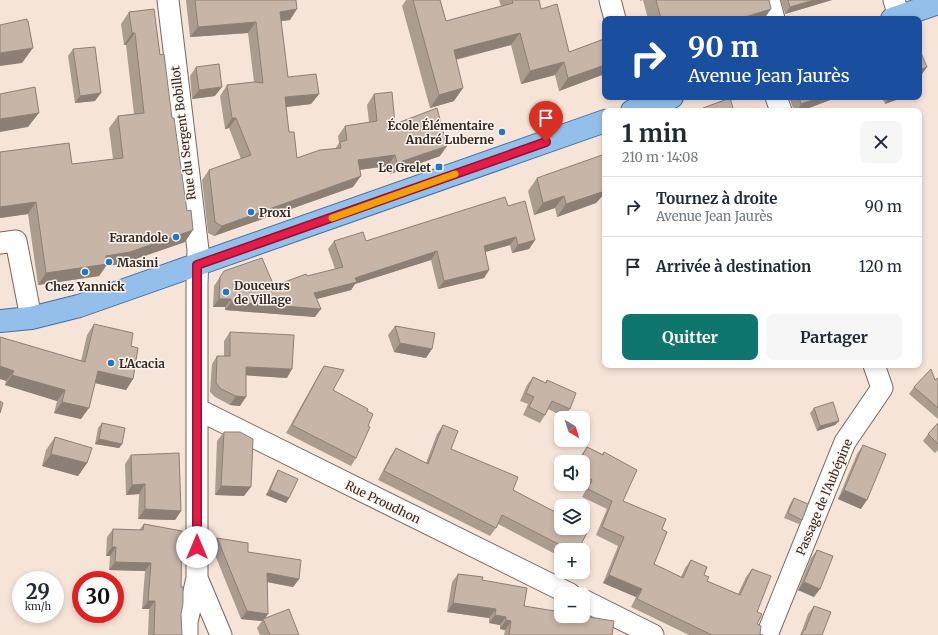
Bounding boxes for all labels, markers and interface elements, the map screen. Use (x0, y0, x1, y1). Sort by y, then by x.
text: 90 m (688, 29, 759, 65)
icon: right (622, 32, 674, 84)
text: Avenue Jean Jaurès (688, 64, 850, 87)
street label: Rue du Sergent Bobillot (167, 65, 199, 201)
pin (529, 101, 563, 142)
icon: arrive (535, 107, 557, 129)
place label: École Élémentaire André Luberne (387, 117, 494, 147)
text: 1 min (622, 118, 687, 149)
button: close (860, 121, 902, 163)
marker: École Élémentaire André Luberne (497, 127, 507, 137)
text: 210 m · 14:08 (622, 149, 698, 166)
place label: Le Grelet (378, 160, 431, 175)
marker: Le Grelet (434, 162, 444, 172)
text: Tournez à droite (656, 189, 777, 208)
icon: right (622, 196, 644, 218)
text: 90 m (865, 197, 902, 216)
place label: Proxi (259, 205, 291, 220)
marker: Proxi (246, 207, 256, 217)
text: Avenue Jean Jaurès (656, 208, 773, 225)
place label: Farandole (109, 230, 168, 245)
marker: Farandole (171, 232, 181, 242)
place label: Masini (117, 255, 158, 270)
icon: arrive (622, 256, 644, 278)
marker: Masini (104, 257, 114, 267)
text: Arrivée à destination (656, 257, 811, 276)
text: 120 m (859, 257, 902, 276)
marker: Chez Yannick (80, 267, 90, 277)
place label: Douceurs de Village (234, 278, 292, 307)
place label: Chez Yannick (45, 279, 125, 294)
marker: Douceurs de Village (221, 287, 231, 297)
button: Quitter (622, 314, 758, 360)
button: Partager (766, 314, 902, 360)
place label: L'Acacia (119, 356, 165, 371)
marker: L'Acacia (106, 358, 116, 368)
north arrow (554, 411, 590, 447)
map controls (554, 411, 590, 623)
street label: Passage de l'Aubépine (793, 437, 855, 557)
button: sound (554, 455, 590, 491)
street label: Rue Proudhon (343, 477, 423, 527)
button: layers (554, 499, 590, 535)
position arrow (176, 526, 218, 568)
button: + (554, 543, 590, 579)
speed limit sign: 30 (72, 571, 124, 623)
text: 29 (26, 579, 50, 604)
button: − (554, 587, 590, 623)
text: km/h (25, 600, 51, 613)

